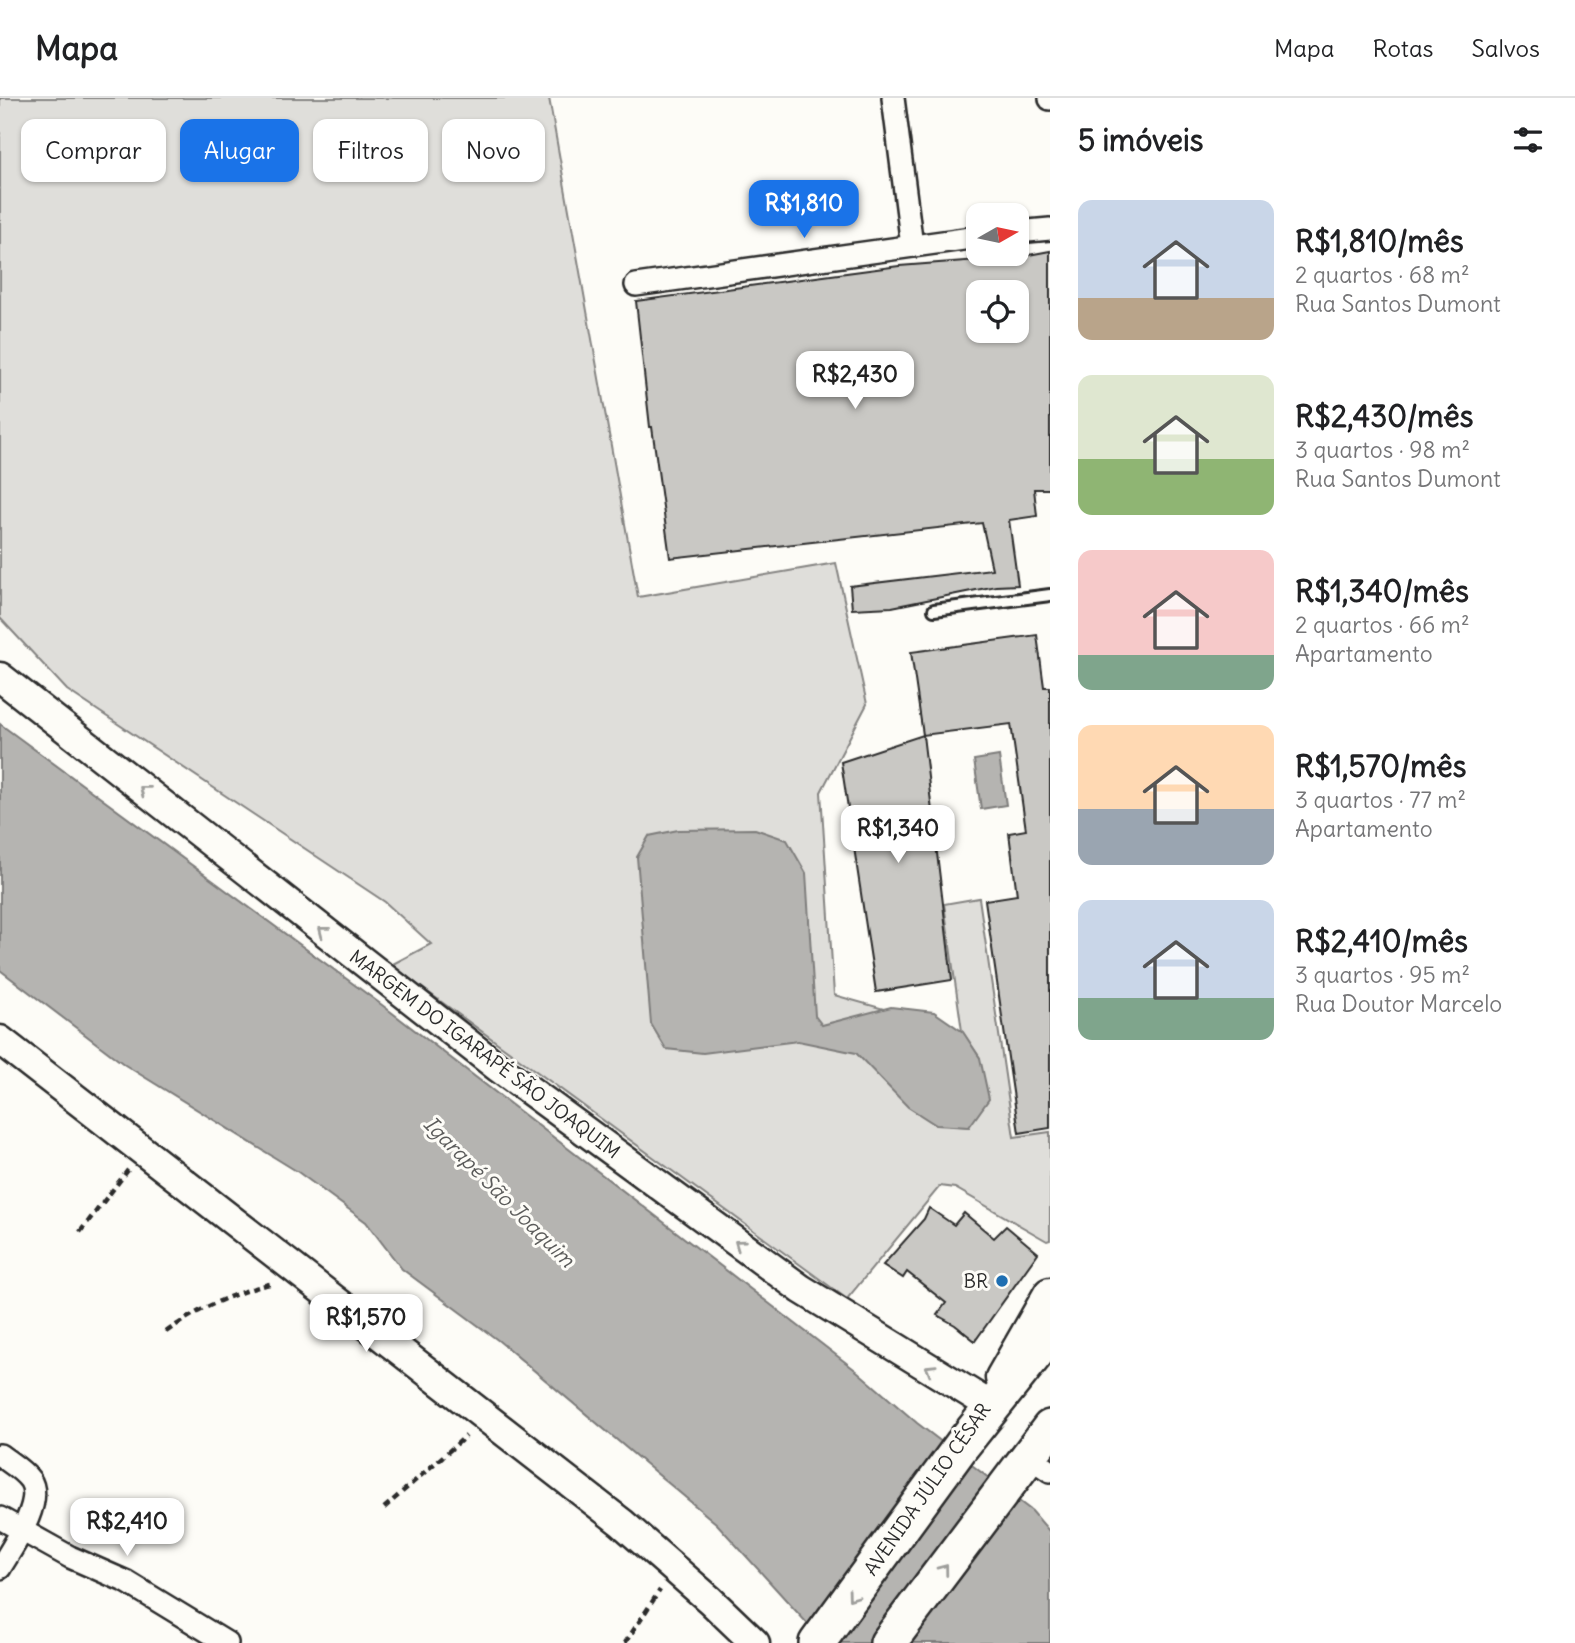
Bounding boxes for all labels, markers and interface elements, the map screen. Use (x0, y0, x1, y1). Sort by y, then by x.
text: Mapa (35, 27, 118, 69)
text: Mapa (1274, 33, 1334, 63)
text: Rotas (1372, 33, 1434, 63)
text: Salvos (1472, 33, 1540, 63)
chip: Comprar (21, 119, 166, 182)
chip: Alugar (180, 119, 299, 182)
chip: Filtros (313, 119, 428, 182)
chip: Novo (442, 119, 545, 182)
text: 5 imóveis (1078, 121, 1203, 159)
icon: filters (1509, 121, 1547, 159)
pin: R$1,810 (739, 180, 869, 240)
text: R$1,810 (765, 188, 843, 217)
north arrow (966, 203, 1029, 266)
map controls (966, 203, 1029, 343)
text: R$1,810/mês (1295, 222, 1464, 260)
icon: home (1134, 228, 1218, 312)
text: 2 quartos · 68 m² (1295, 260, 1470, 289)
button: locate (966, 280, 1029, 343)
text: Rua Santos Dumont (1295, 289, 1501, 318)
pin: R$2,430 (790, 352, 920, 411)
text: R$2,430 (812, 359, 898, 388)
text: R$2,430/mês (1295, 397, 1473, 435)
icon: home (1134, 403, 1218, 487)
text: 3 quartos · 98 m² (1295, 435, 1470, 464)
text: Rua Santos Dumont (1295, 464, 1501, 493)
text: R$1,340/mês (1295, 572, 1469, 610)
icon: home (1134, 578, 1218, 662)
text: 2 quartos · 66 m² (1295, 610, 1470, 639)
text: Apartamento (1295, 639, 1433, 668)
text: R$1,570/mês (1295, 747, 1466, 785)
icon: home (1134, 753, 1218, 837)
text: 3 quartos · 77 m² (1295, 785, 1466, 814)
one-way arrow (139, 786, 152, 799)
pin: R$1,340 (833, 806, 963, 865)
text: R$1,340 (857, 813, 939, 842)
text: Apartamento (1295, 814, 1433, 843)
text: R$2,410/mês (1295, 922, 1468, 960)
one-way arrow (318, 926, 331, 939)
icon: home (1134, 928, 1218, 1012)
street label: MARGEM DO IGARAPÉ SÃO JOAQUIM (345, 944, 626, 1164)
text: 3 quartos · 95 m² (1295, 960, 1470, 989)
text: Rua Doutor Marcelo (1295, 989, 1502, 1018)
water label: Igarapé São Joaquim (418, 1110, 581, 1273)
one-way arrow (734, 1240, 747, 1253)
place label: BR (963, 1269, 988, 1293)
marker: BR (994, 1273, 1010, 1289)
pin: R$1,570 (301, 1294, 431, 1354)
text: R$1,570 (326, 1302, 406, 1331)
one-way arrow (924, 1364, 937, 1377)
street label: AVENIDA JÚLIO CÉSAR (858, 1398, 996, 1580)
pin: R$2,410 (62, 1498, 192, 1558)
text: R$2,410 (86, 1506, 168, 1535)
one-way arrow (936, 1564, 948, 1577)
one-way arrow (847, 1588, 860, 1601)

